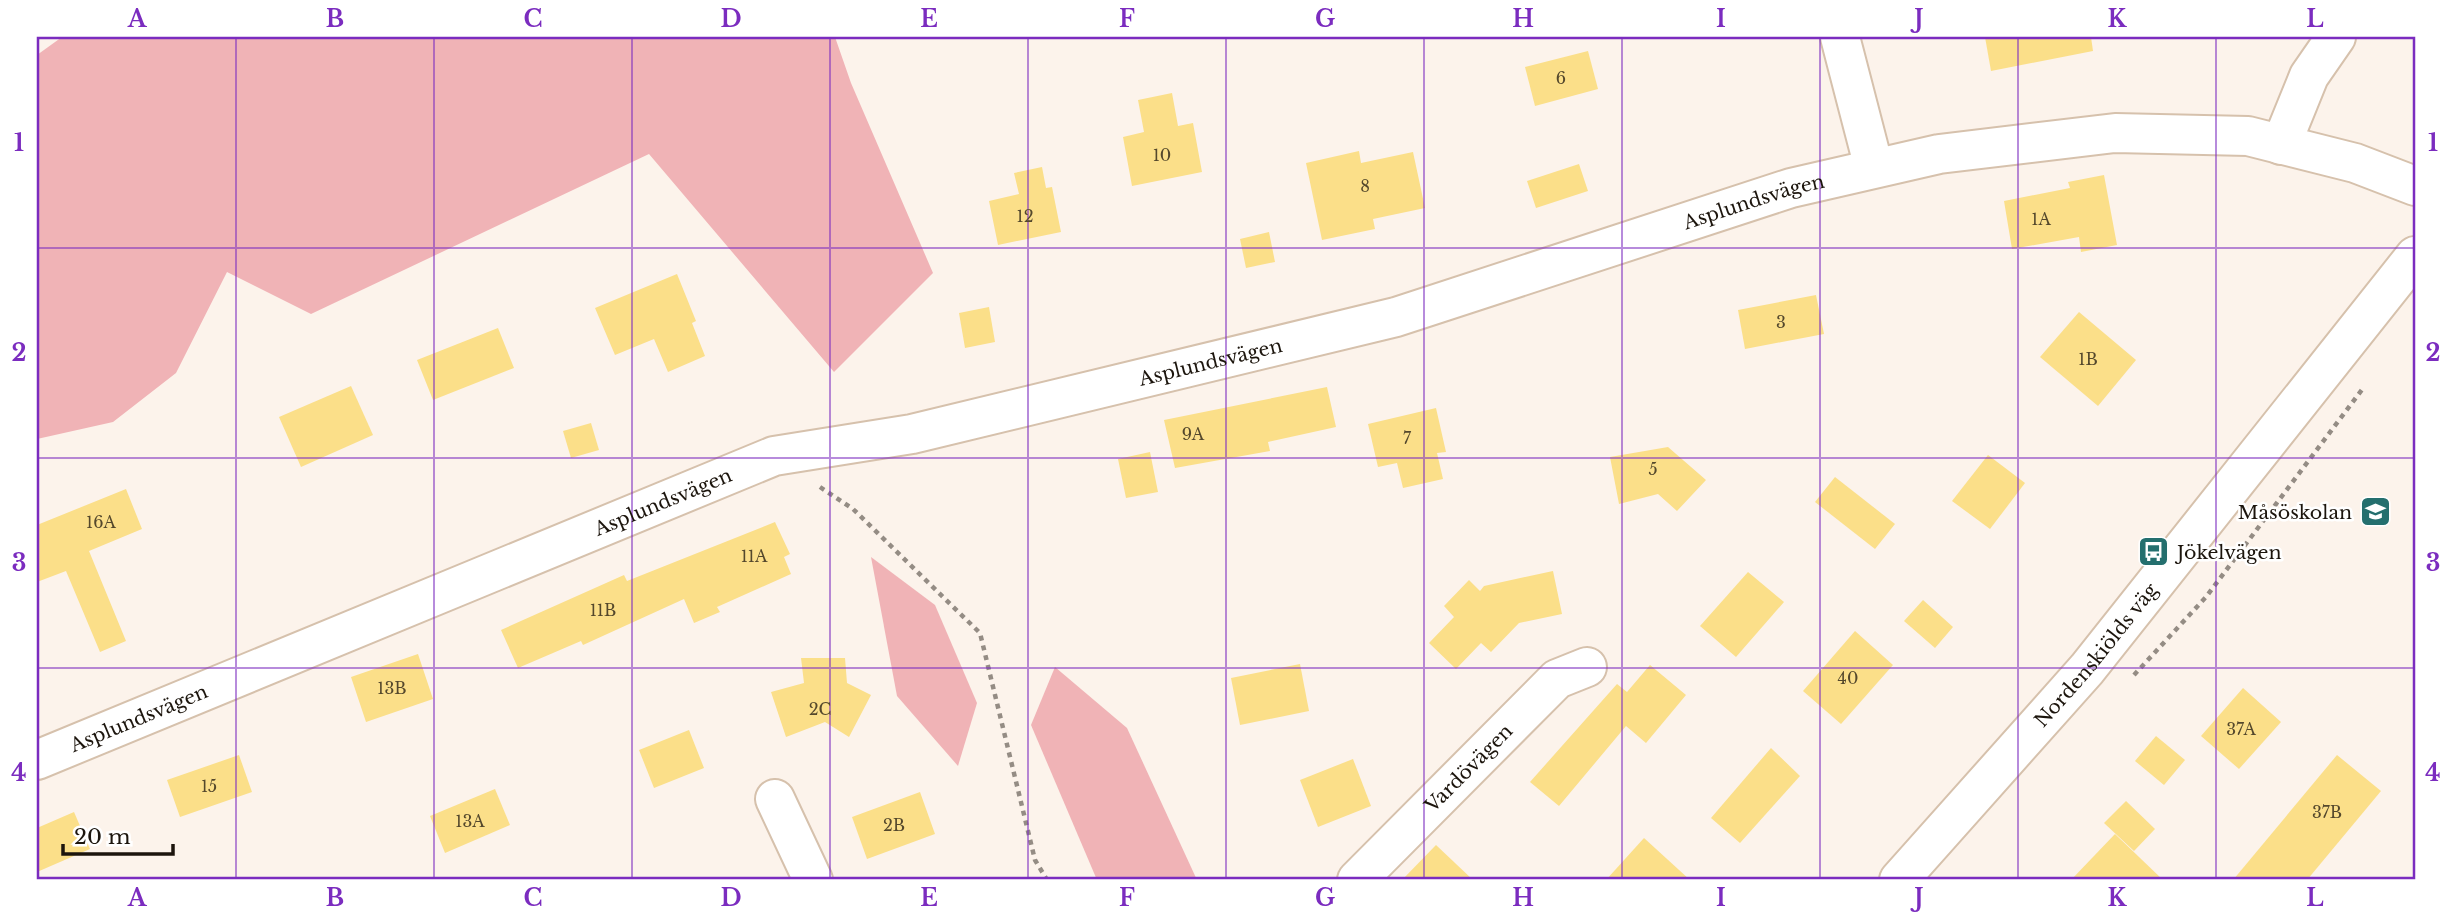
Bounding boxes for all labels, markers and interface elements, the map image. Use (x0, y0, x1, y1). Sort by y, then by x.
text: A (127, 5, 148, 33)
text: B (326, 5, 344, 33)
text: C (524, 5, 542, 33)
text: D (720, 5, 742, 33)
text: E (920, 5, 938, 33)
text: F (1119, 5, 1135, 33)
text: G (1315, 5, 1335, 33)
text: H (1512, 5, 1534, 33)
text: I (1716, 5, 1726, 33)
text: J (1910, 5, 1924, 33)
text: K (2108, 5, 2128, 33)
text: L (2306, 5, 2324, 33)
house number: 6 (1556, 68, 1566, 88)
text: 1 (14, 129, 24, 157)
text: 1 (2428, 129, 2438, 157)
house number: 10 (1153, 145, 1171, 165)
street label: Asplundsvägen (1679, 169, 1827, 234)
house number: 8 (1360, 176, 1370, 196)
house number: 12 (1017, 206, 1034, 226)
house number: 1A (2031, 209, 2051, 229)
house number: 3 (1776, 312, 1786, 332)
street label: Asplundsvägen (1135, 333, 1284, 391)
text: 2 (12, 339, 26, 367)
text: 2 (2426, 339, 2440, 367)
house number: 1B (2078, 349, 2098, 369)
house number: 9A (1182, 424, 1205, 444)
house number: 7 (1403, 428, 1412, 448)
house number: 5 (1648, 459, 1658, 479)
street label: Asplundsvägen (590, 463, 735, 541)
school or university icon: Måsöskolan (2358, 495, 2392, 529)
place label: Måsöskolan (2238, 501, 2352, 524)
house number: 16A (86, 512, 117, 532)
bus stop icon: Jökelvägen (2137, 535, 2171, 569)
place label: Jökelvägen (2174, 541, 2282, 564)
house number: 11A (741, 546, 768, 566)
text: 3 (12, 549, 26, 577)
text: 3 (2426, 549, 2440, 577)
street label: Nordenskiölds väg (2029, 578, 2163, 732)
house number: 11B (590, 600, 616, 620)
house number: 40 (1838, 668, 1858, 688)
house number: 13B (377, 678, 407, 698)
street label: Asplundsvägen (66, 679, 211, 757)
house number: 2C (809, 699, 831, 719)
street label: Vardövägen (1419, 719, 1517, 817)
house number: 37A (2226, 719, 2256, 739)
text: 4 (11, 759, 27, 787)
text: 4 (2425, 759, 2441, 787)
house number: 15 (201, 776, 217, 796)
house number: 37B (2312, 802, 2342, 822)
house number: 13A (455, 811, 485, 831)
scale bar (63, 812, 173, 856)
house number: 2B (883, 815, 905, 835)
text: 20 m (74, 824, 131, 850)
text: A (127, 884, 148, 912)
text: B (326, 884, 344, 912)
text: C (524, 884, 542, 912)
text: D (720, 884, 742, 912)
text: E (920, 884, 938, 912)
text: F (1119, 884, 1135, 912)
text: G (1315, 884, 1335, 912)
text: H (1512, 884, 1534, 912)
text: I (1716, 884, 1726, 912)
text: J (1910, 884, 1924, 912)
text: K (2108, 884, 2128, 912)
text: L (2306, 884, 2324, 912)

